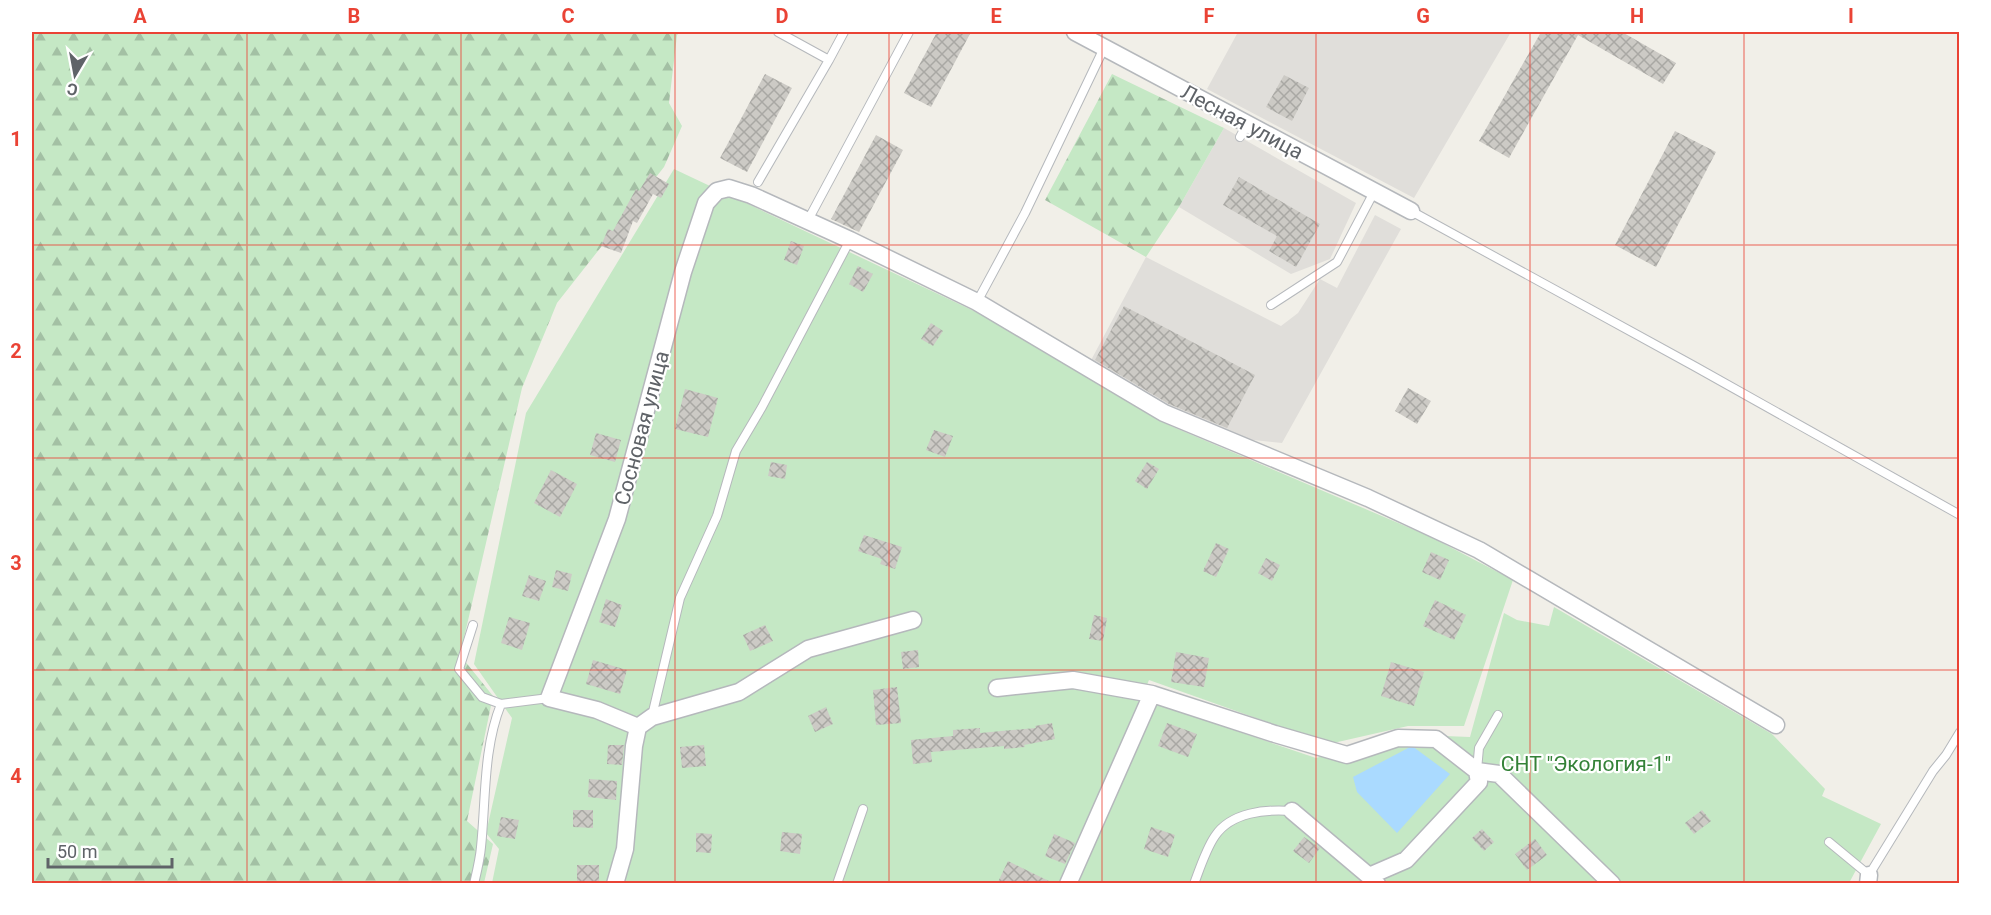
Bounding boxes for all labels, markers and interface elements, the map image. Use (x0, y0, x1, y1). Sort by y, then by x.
text: A (133, 4, 147, 28)
text: B (348, 4, 360, 28)
text: C (561, 4, 575, 28)
text: D (776, 4, 789, 28)
text: E (990, 4, 1002, 28)
text: F (1204, 4, 1215, 28)
text: G (1416, 4, 1430, 28)
text: H (1630, 4, 1644, 28)
text: I (1848, 4, 1854, 28)
north arrow (45, 45, 105, 105)
text: С (66, 79, 79, 100)
street label: Лесная улица (1177, 80, 1307, 164)
text: 1 (10, 127, 22, 151)
text: 2 (10, 339, 22, 363)
street label: Сосновая улица (610, 348, 674, 508)
text: 3 (10, 551, 22, 575)
park label: СНТ "Экология-1" (1501, 752, 1671, 776)
text: 4 (10, 764, 22, 788)
scale bar (48, 831, 172, 869)
text: 50 m (57, 841, 97, 862)

